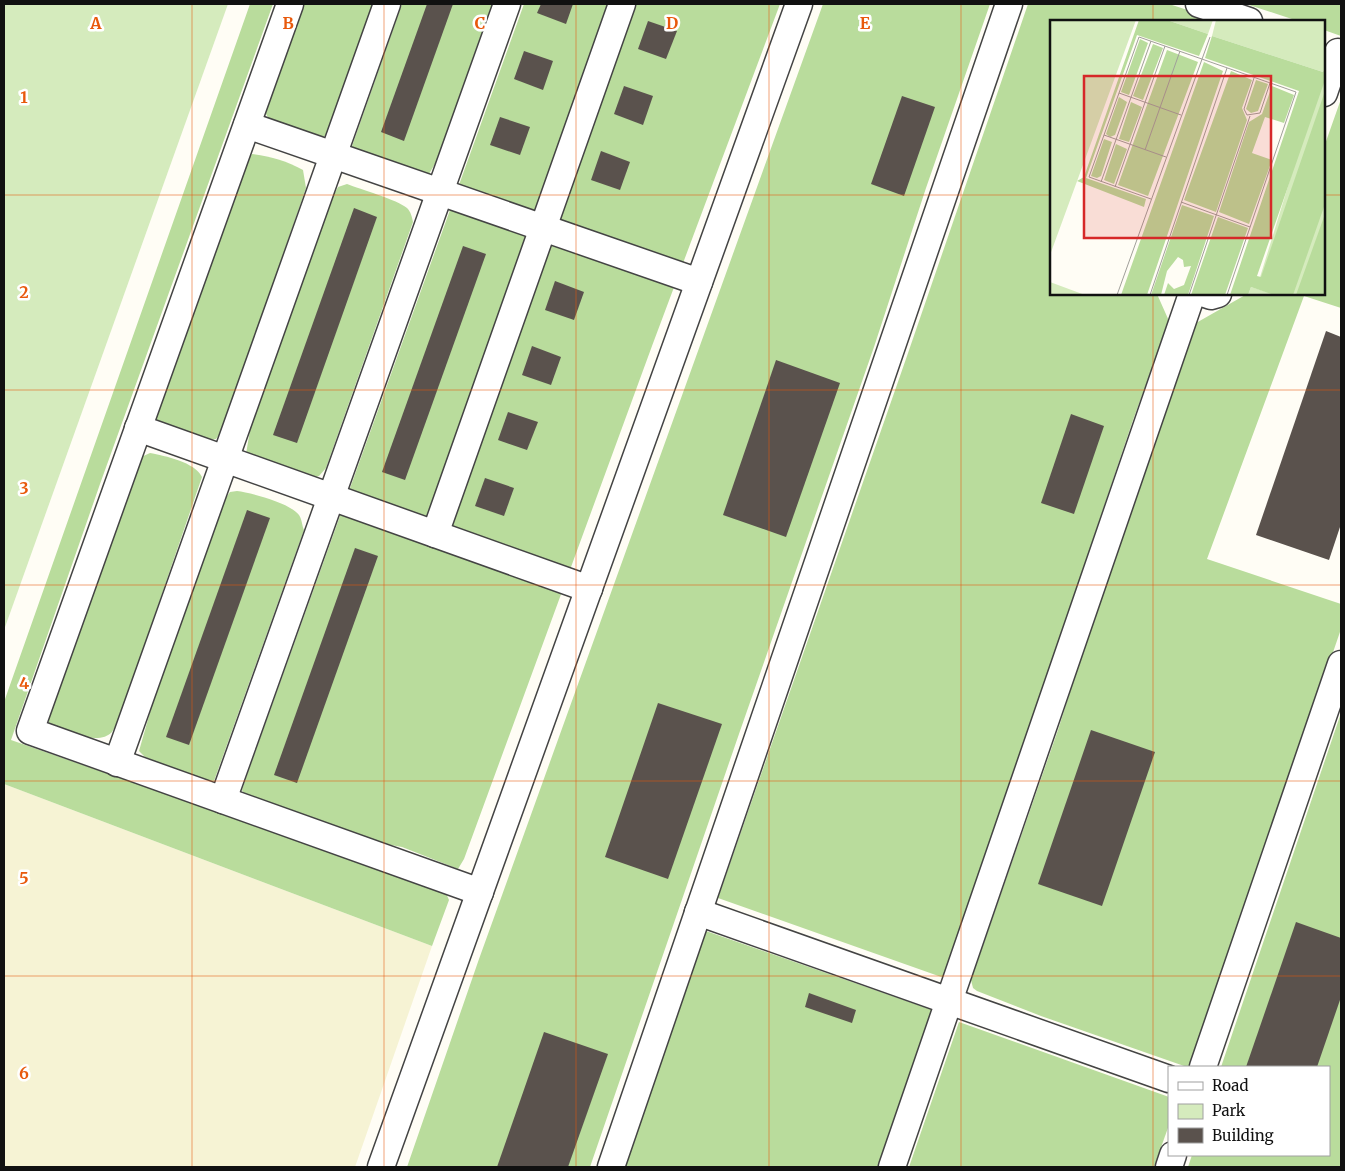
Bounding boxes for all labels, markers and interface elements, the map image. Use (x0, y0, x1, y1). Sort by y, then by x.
text: A (89, 13, 102, 33)
text: B (282, 13, 294, 33)
text: C (475, 13, 485, 33)
text: D (666, 13, 678, 33)
text: E (860, 13, 871, 33)
inset map (1050, 20, 1325, 295)
text: 1 (20, 87, 28, 107)
text: 2 (19, 282, 29, 302)
text: 3 (19, 478, 29, 498)
text: 4 (19, 673, 29, 693)
text: 5 (19, 868, 29, 888)
text: 6 (19, 1063, 29, 1083)
legend (1168, 1066, 1330, 1156)
text: Road (1212, 1076, 1248, 1095)
text: Park (1212, 1101, 1246, 1120)
text: Building (1212, 1126, 1274, 1145)

